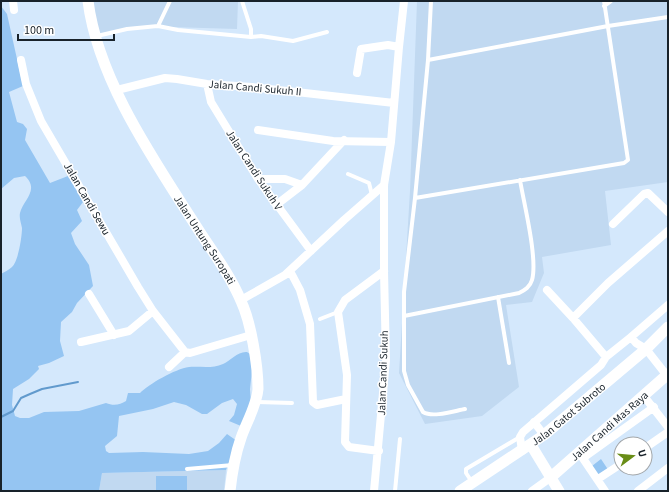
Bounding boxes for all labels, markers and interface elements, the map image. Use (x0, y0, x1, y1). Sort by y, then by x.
scale bar (18, 16, 114, 42)
text: 100 m (24, 22, 54, 39)
street label: Jalan Candi Sukuh II (208, 76, 302, 100)
street label: Jalan Candi Sukuh V (222, 127, 286, 213)
street label: Jalan Candi Sewu (60, 160, 114, 238)
street label: Jalan Untung Suropati (171, 192, 239, 287)
street label: Jalan Candi Sukuh (374, 330, 392, 416)
street label: Jalan Gatot Subroto (528, 379, 608, 449)
street label: Jalan Candi Mas Raya (567, 387, 651, 464)
north arrow (613, 436, 653, 476)
text: U (634, 448, 650, 459)

